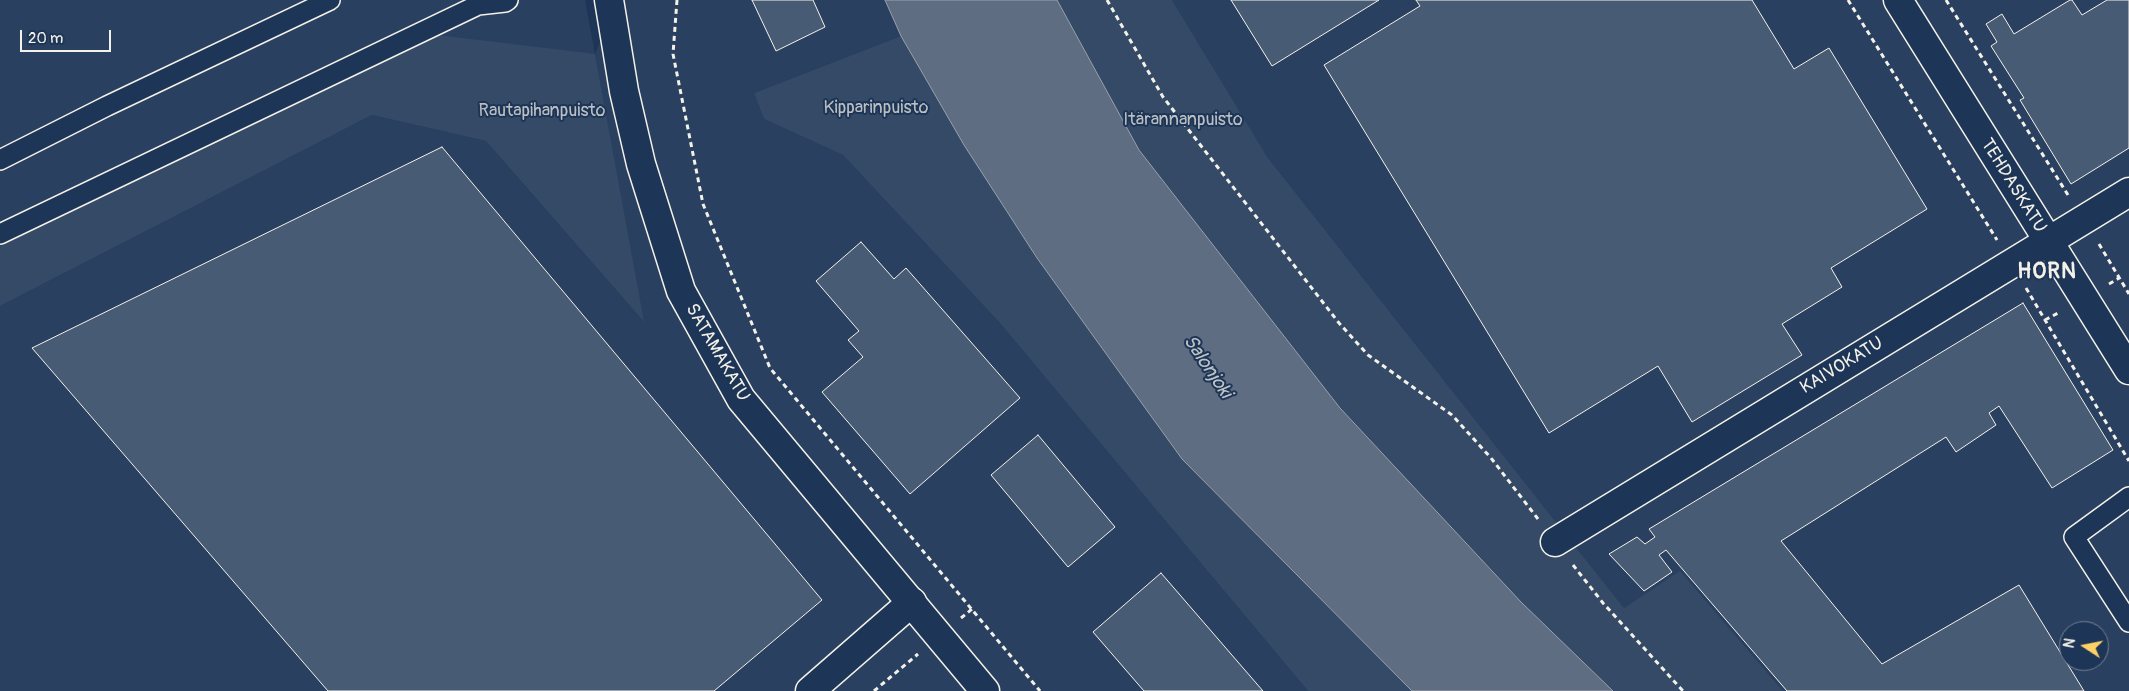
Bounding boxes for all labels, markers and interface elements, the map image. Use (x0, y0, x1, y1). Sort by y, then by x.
scale bar (22, 20, 114, 52)
text: 20 m (28, 29, 63, 48)
park label: Kipparinpuisto (824, 97, 928, 119)
park label: Rautapihanpuisto (479, 100, 605, 122)
park label: Itärannanpuisto (1123, 109, 1243, 131)
street label: TEHDASKATU (1975, 135, 2051, 237)
district label: HORN (2017, 259, 2077, 285)
street label: SATAMAKATU (680, 300, 754, 406)
water label: Salonjoki (1178, 331, 1236, 403)
street label: KAIVOKATU (1797, 333, 1887, 399)
north arrow (2059, 621, 2109, 671)
text: N (2061, 637, 2079, 650)

